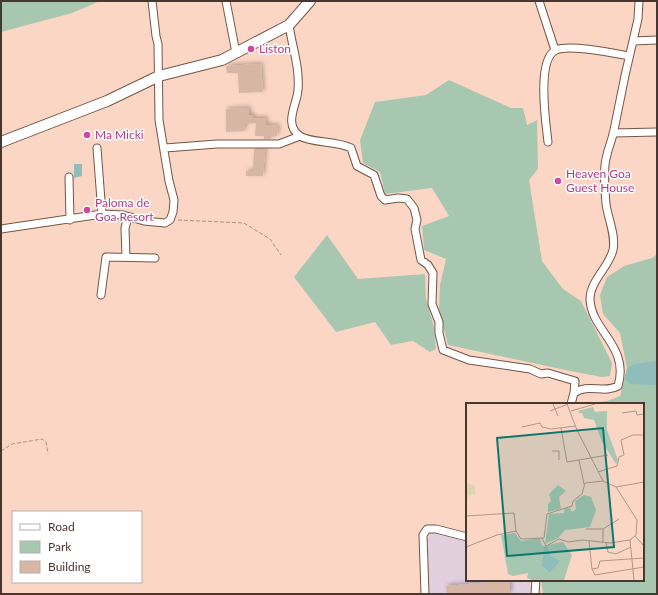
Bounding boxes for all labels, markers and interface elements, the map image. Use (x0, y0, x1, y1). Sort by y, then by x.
place label: Liston (259, 41, 291, 56)
marker: Liston (246, 44, 256, 54)
place label: Ma Micki (95, 127, 144, 142)
marker: Ma Micki (82, 130, 92, 140)
place label: Heaven Goa Guest House (566, 166, 634, 195)
marker: Heaven Goa Guest House (553, 176, 563, 186)
place label: Paloma de Goa Resort (95, 195, 154, 224)
marker: Paloma de Goa Resort (82, 205, 92, 215)
inset map (466, 403, 644, 581)
legend (12, 511, 142, 583)
text: Road (48, 519, 75, 534)
text: Park (48, 539, 72, 554)
text: Building (48, 559, 91, 574)

